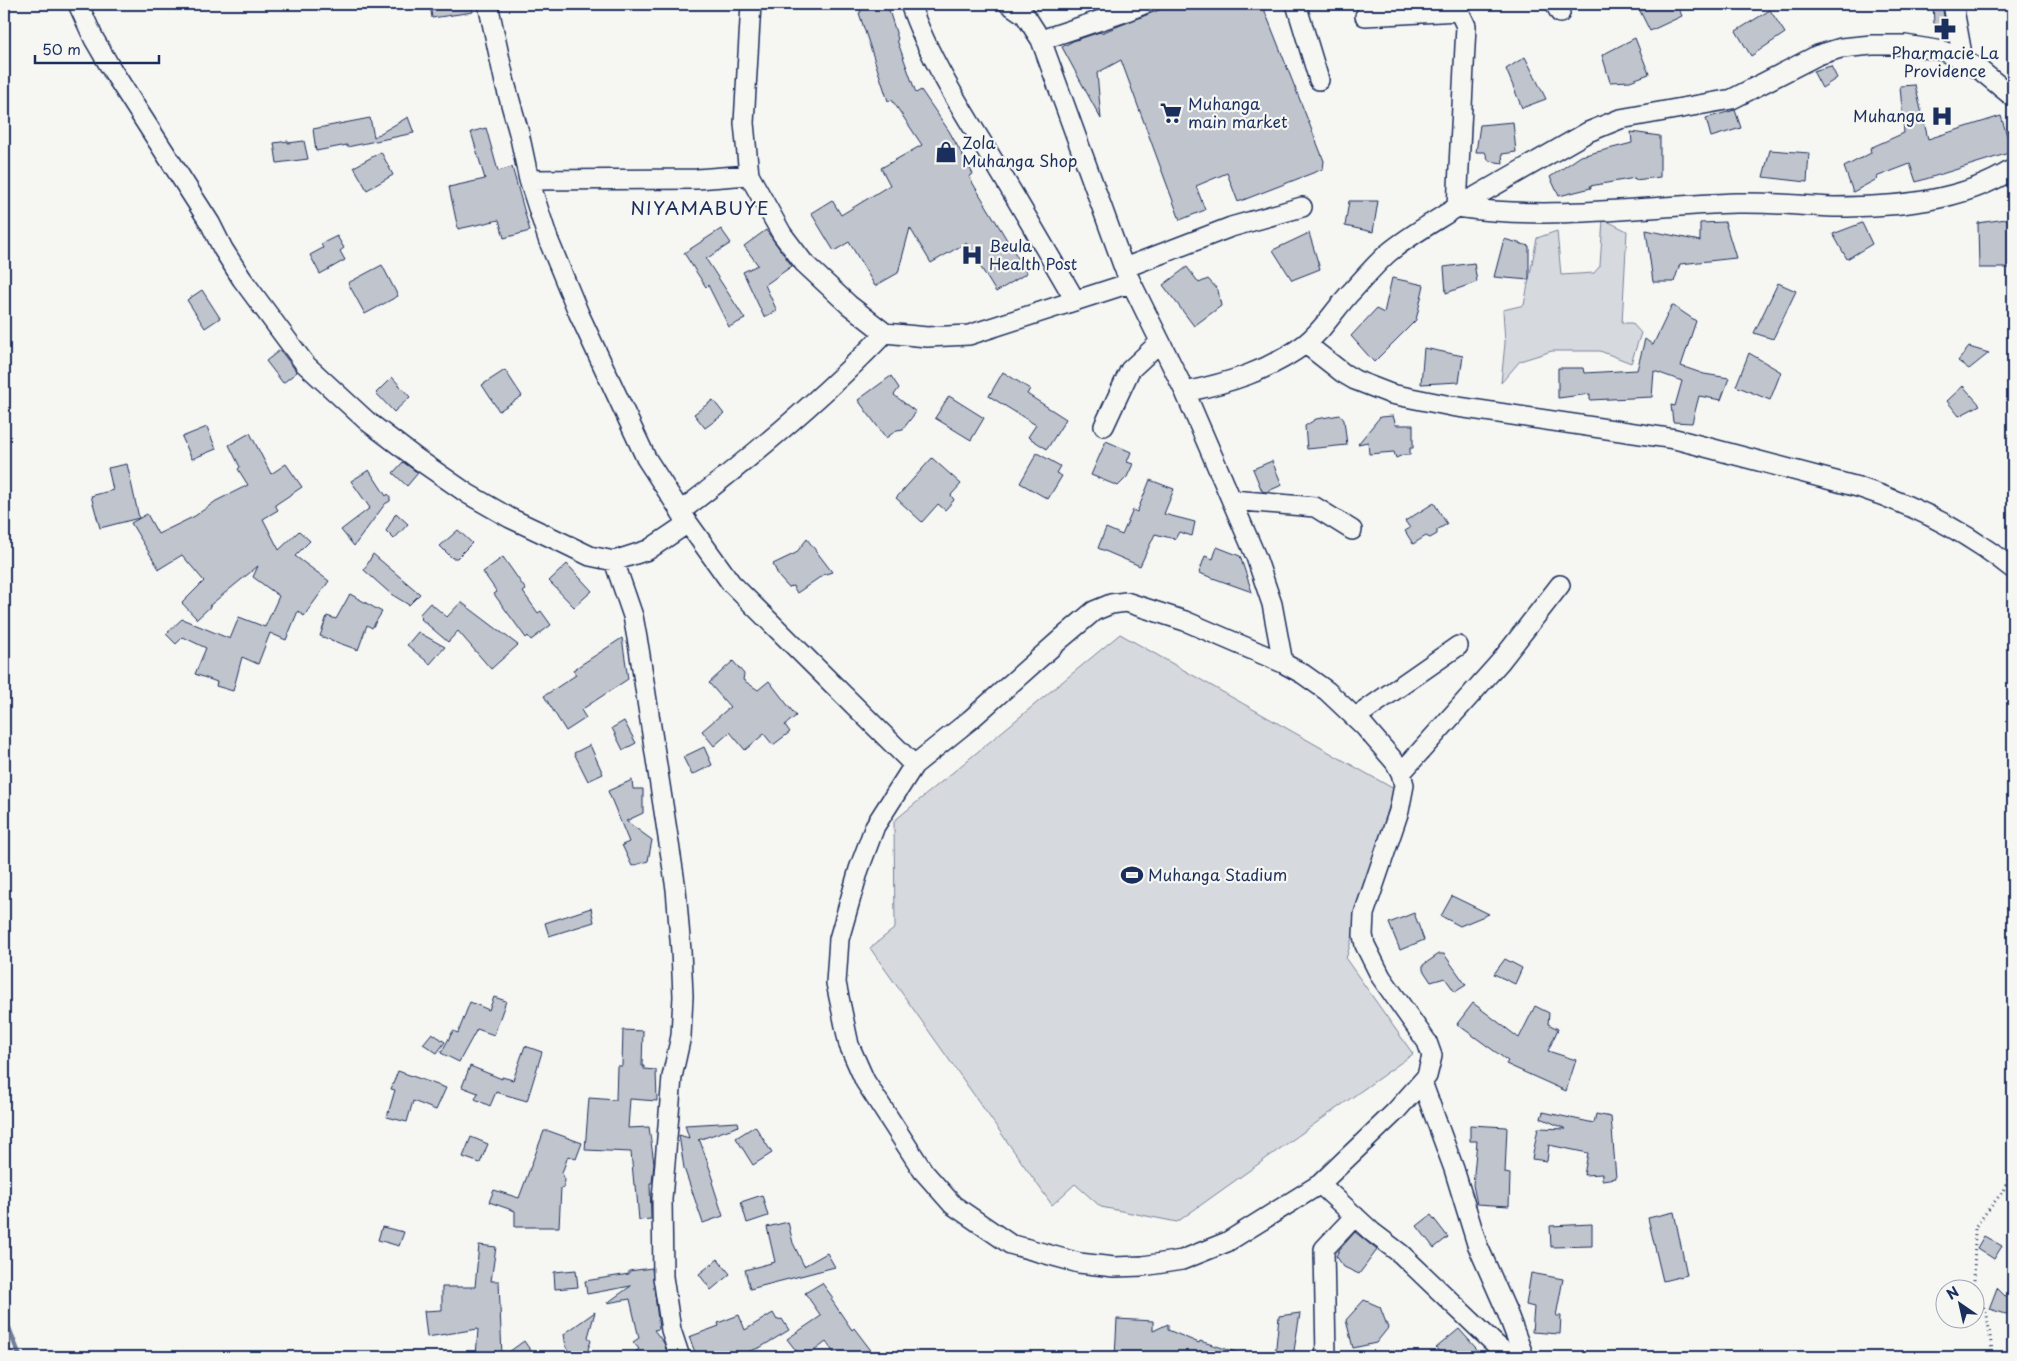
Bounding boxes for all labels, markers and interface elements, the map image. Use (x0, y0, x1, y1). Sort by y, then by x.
pharmacy icon: Pharmacie La Providence (1932, 16, 1958, 42)
scale bar (35, 32, 159, 64)
text: 50 m (42, 37, 81, 60)
place label: Pharmacie La Providence (1891, 40, 1999, 82)
place label: Muhanga main market (1188, 91, 1288, 133)
supermarket icon: Muhanga main market (1158, 100, 1184, 126)
place label: Muhanga (1853, 103, 1925, 127)
hospital icon: Muhanga (1929, 103, 1955, 129)
place label: Zola Muhanga Shop (962, 130, 1077, 172)
shop icon: Zola Muhanga Shop (933, 139, 959, 165)
district label: NIYAMABUYE (630, 193, 770, 221)
place label: Beula Health Post (989, 233, 1077, 275)
hospital icon: Beula Health Post (959, 242, 985, 268)
sports icon: Muhanga Stadium (1119, 862, 1145, 888)
place label: Muhanga Stadium (1148, 862, 1287, 886)
north arrow (1934, 1278, 1984, 1328)
text: N (1942, 1281, 1963, 1305)

